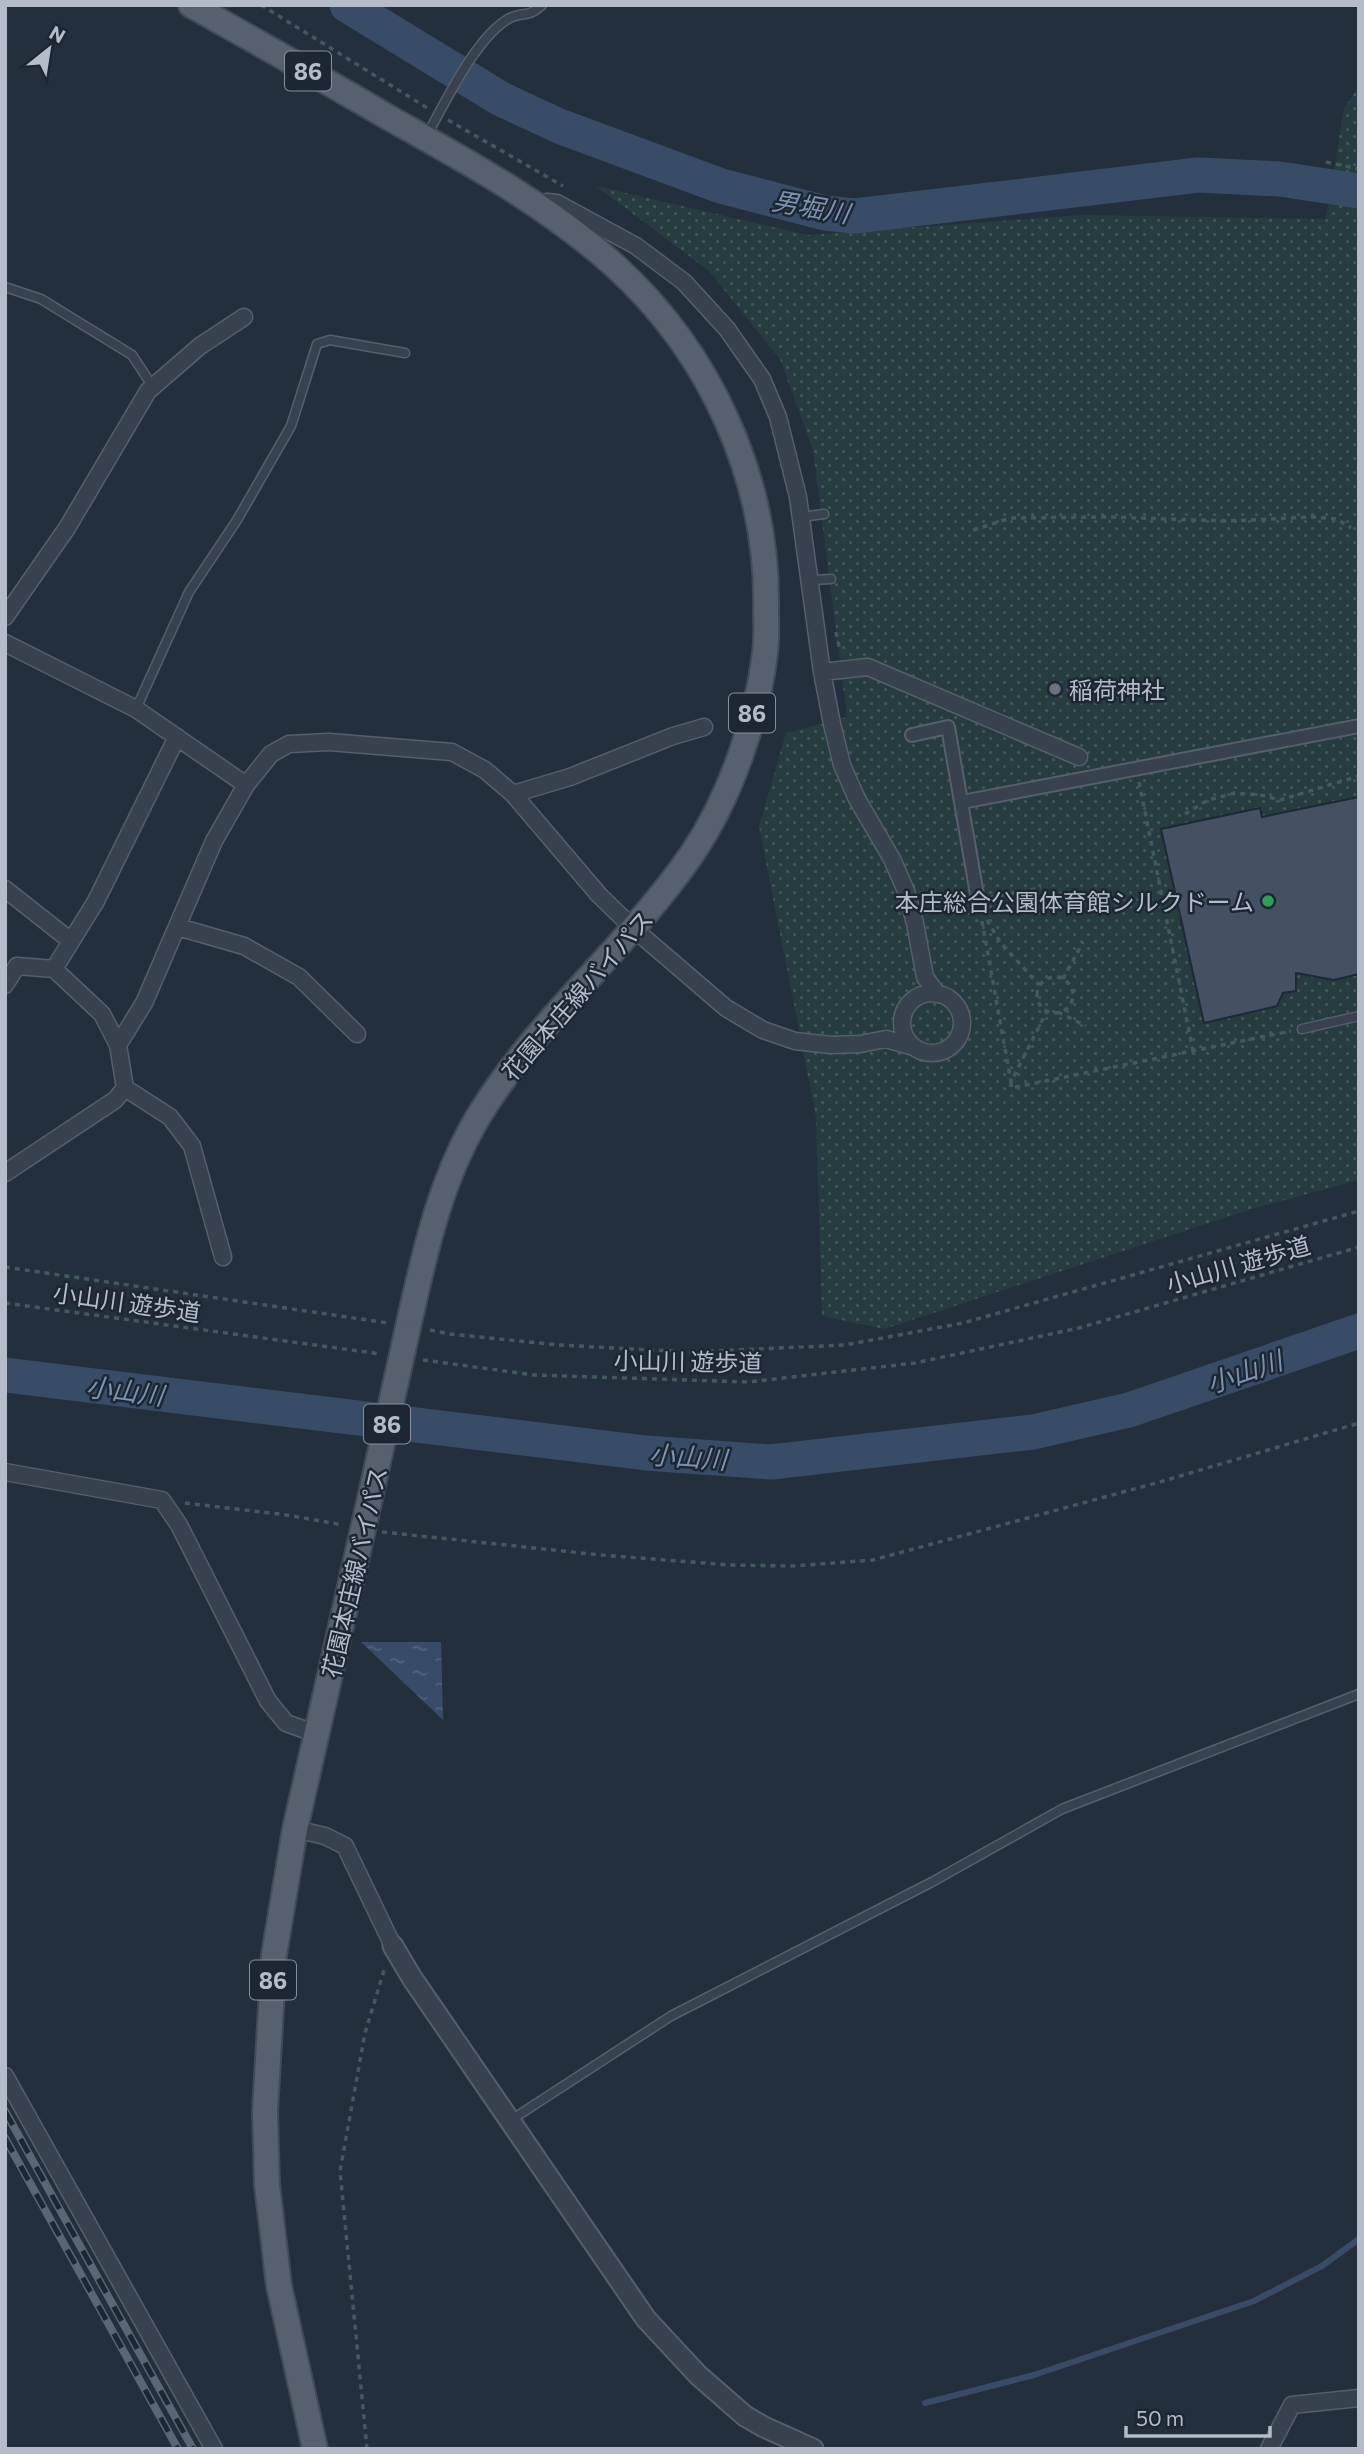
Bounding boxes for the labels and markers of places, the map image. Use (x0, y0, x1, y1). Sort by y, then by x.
place label: 稲荷神社 (1069, 675, 1165, 704)
marker: 稲荷神社 (1047, 681, 1063, 697)
place label: 本庄総合公園体育館シルクドーム (895, 887, 1254, 916)
marker: 本庄総合公園体育館シルクドーム (1260, 893, 1276, 909)

